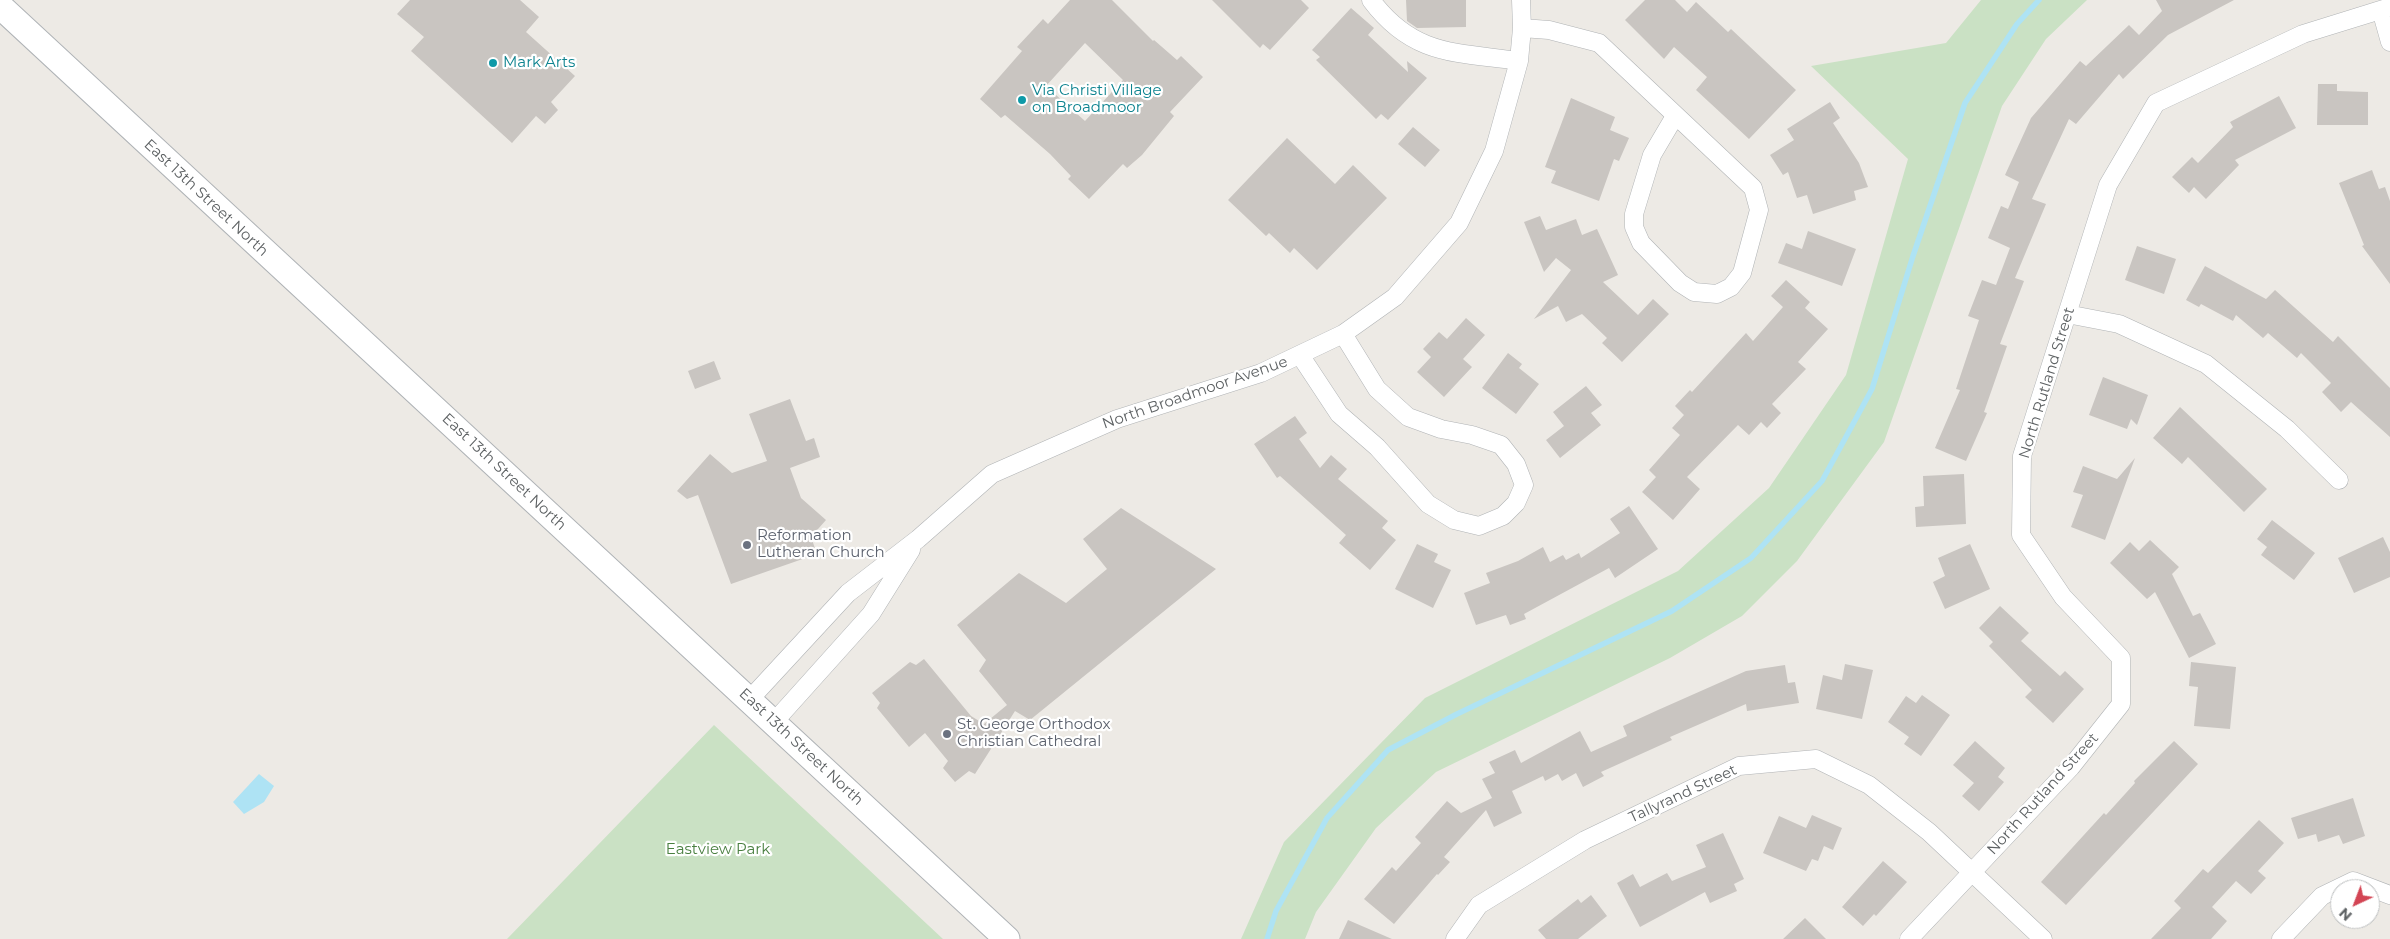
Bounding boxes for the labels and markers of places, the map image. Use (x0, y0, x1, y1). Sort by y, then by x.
place label: Mark Arts (503, 54, 575, 72)
marker: Mark Arts (487, 57, 499, 69)
place label: Via Christi Village on Broadmoor (1032, 82, 1162, 117)
marker: Via Christi Village on Broadmoor (1016, 94, 1028, 106)
place label: Reformation Lutheran Church (757, 527, 885, 562)
marker: Reformation Lutheran Church (741, 539, 753, 551)
place label: St. George Orthodox Christian Cathedral (957, 716, 1111, 751)
marker: St. George Orthodox Christian Cathedral (941, 728, 953, 740)

